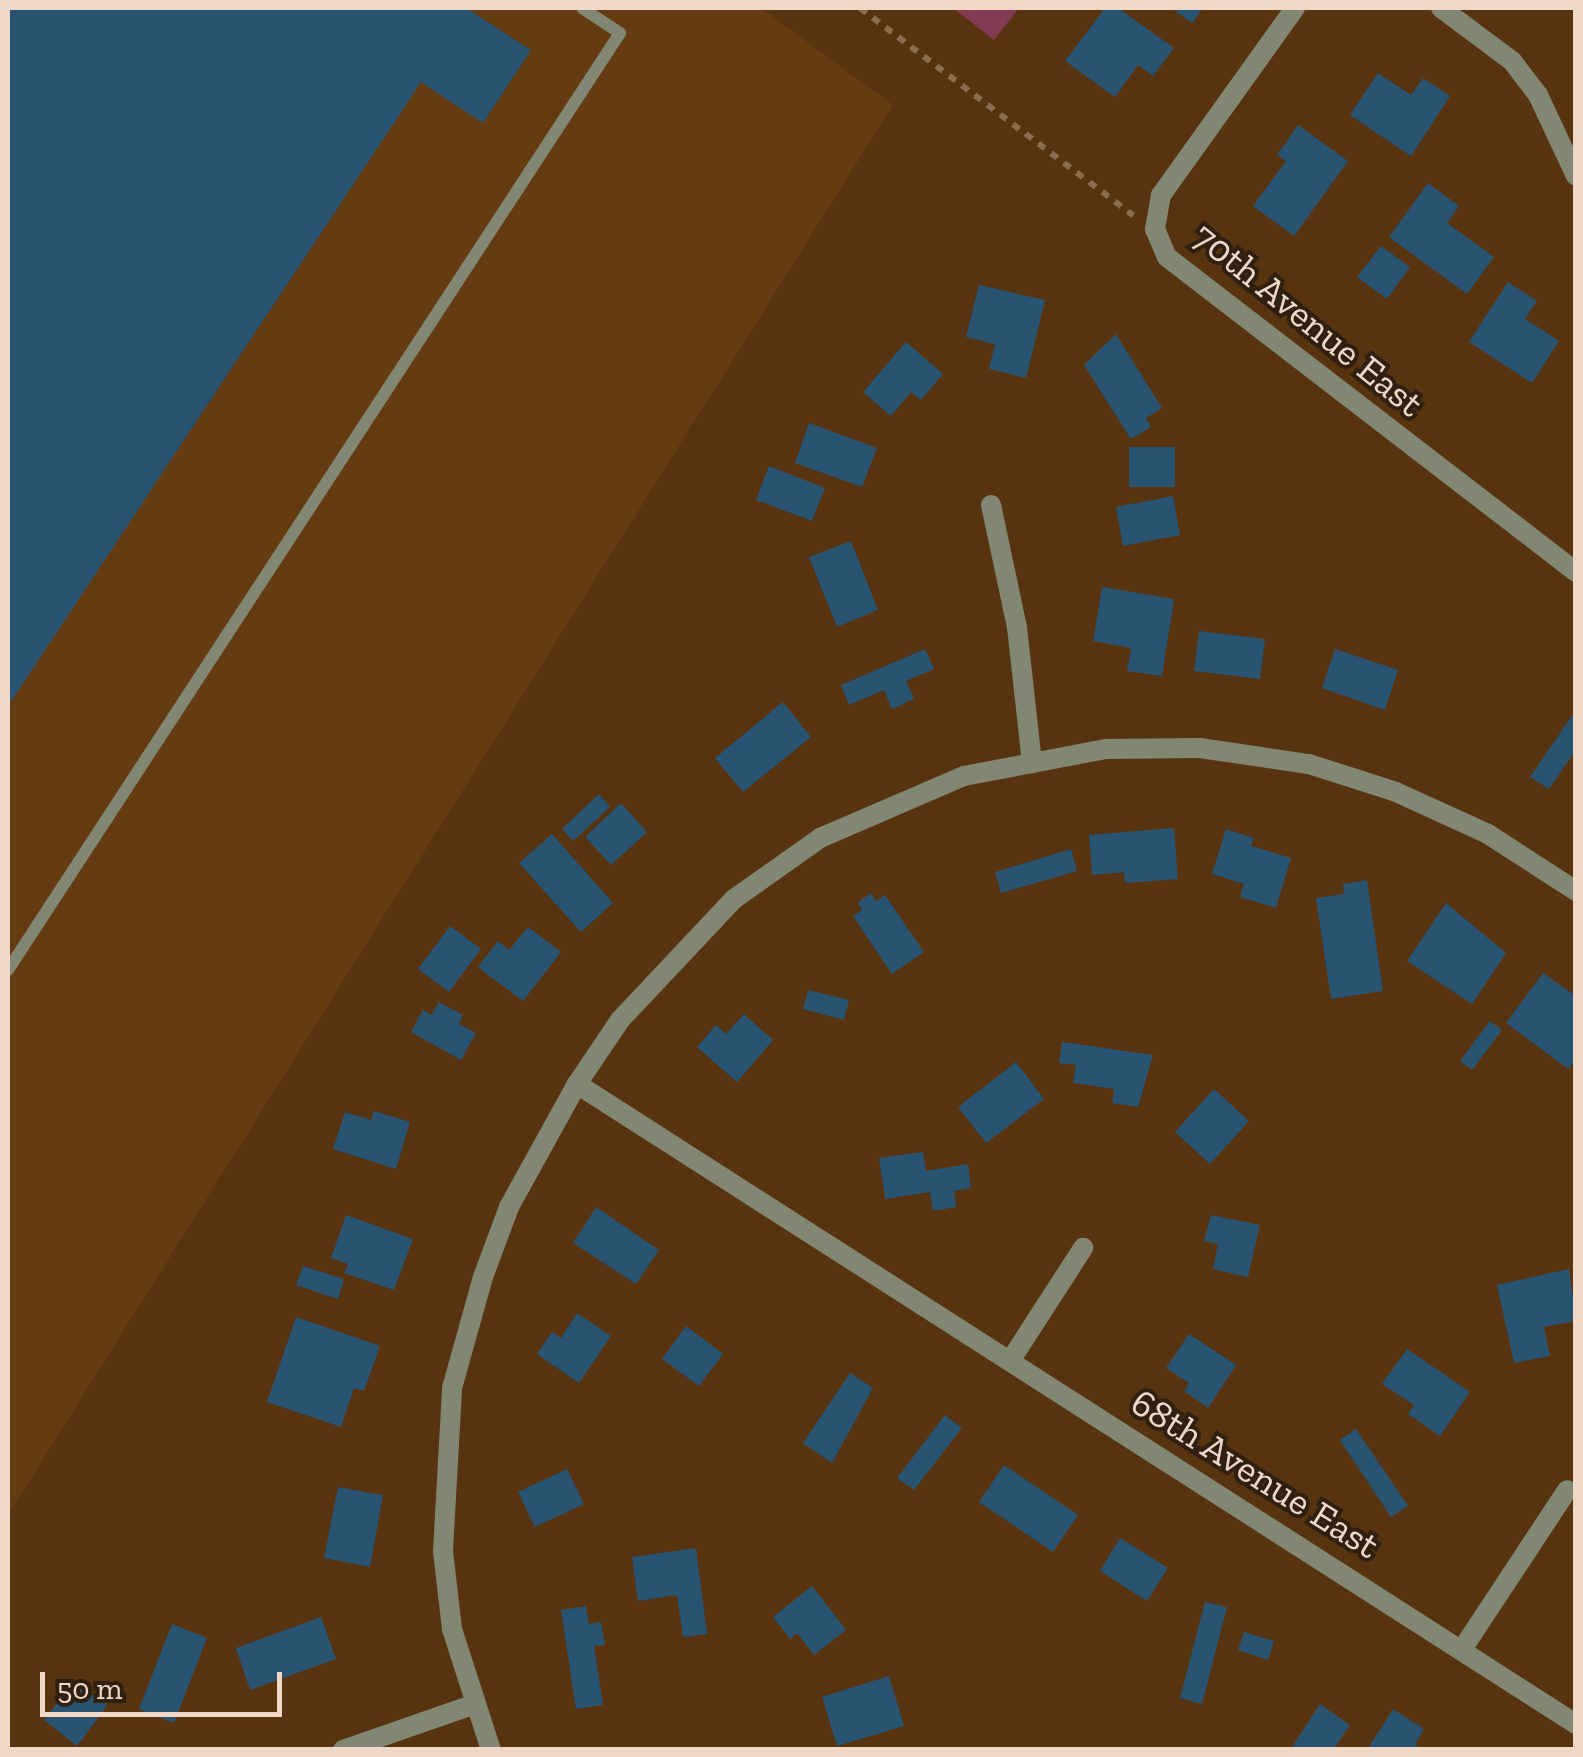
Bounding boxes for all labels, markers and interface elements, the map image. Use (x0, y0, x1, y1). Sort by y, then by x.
street label: 70th Avenue East (1183, 213, 1433, 427)
street label: 68th Avenue East (1122, 1379, 1388, 1569)
scale bar (45, 1652, 288, 1714)
text: 50 m (57, 1671, 122, 1707)

